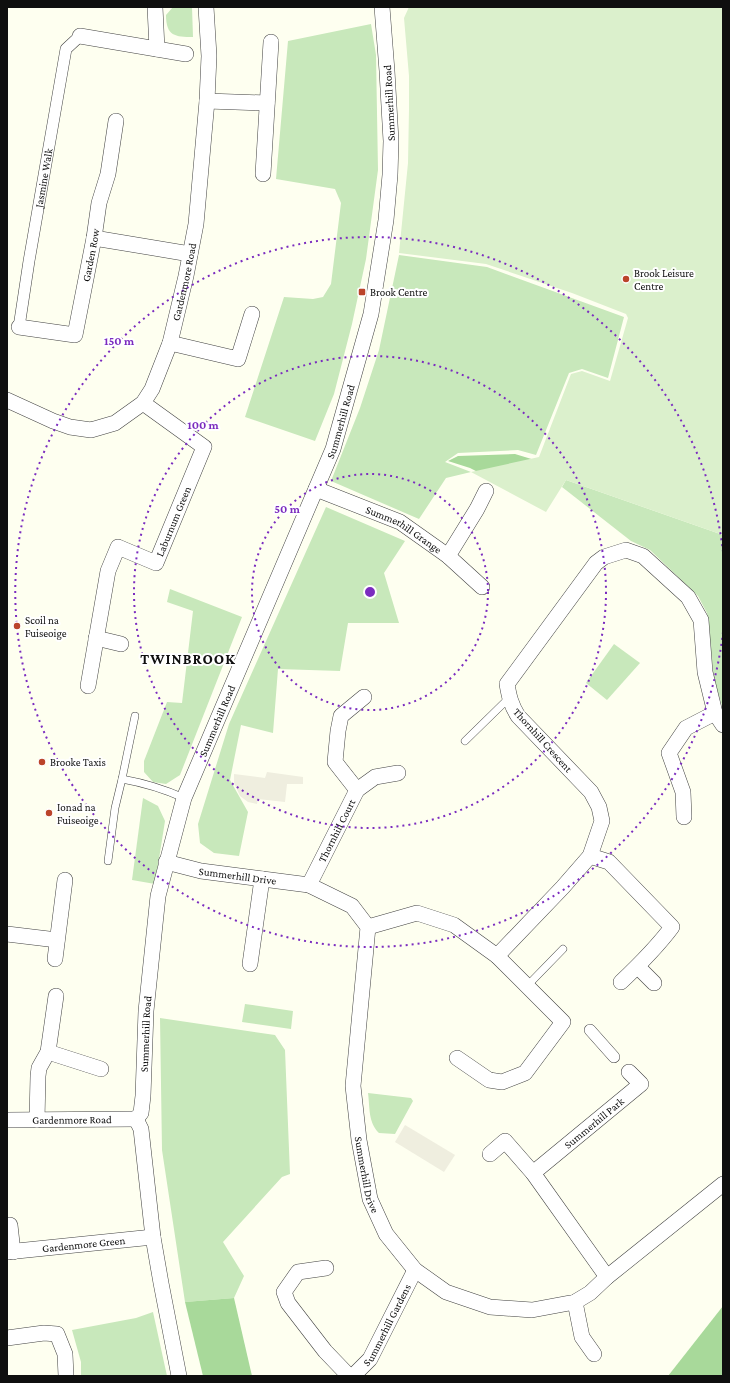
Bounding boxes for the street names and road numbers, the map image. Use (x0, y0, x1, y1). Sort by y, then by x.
street label: Summerhill Road (381, 64, 397, 141)
street label: Jasmine Walk (32, 147, 55, 210)
street label: Garden Row (80, 227, 101, 283)
street label: Gardenmore Road (169, 242, 198, 322)
street label: Summerhill Road (324, 383, 357, 460)
street label: Laburnum Green (153, 484, 193, 558)
street label: Summerhill Grange (364, 503, 444, 556)
street label: Summerhill Road (196, 683, 238, 758)
street label: Thornhill Crescent (511, 706, 575, 775)
street label: Thornhill Court (316, 797, 358, 864)
street label: Summerhill Drive (198, 865, 277, 887)
street label: Summerhill Road (138, 995, 154, 1072)
street label: Summerhill Park (562, 1094, 627, 1151)
street label: Gardenmore Road (32, 1113, 112, 1126)
street label: Summerhill Drive (353, 1136, 382, 1215)
street label: Gardenmore Green (41, 1234, 126, 1254)
street label: Summerhill Gardens (361, 1282, 413, 1368)

